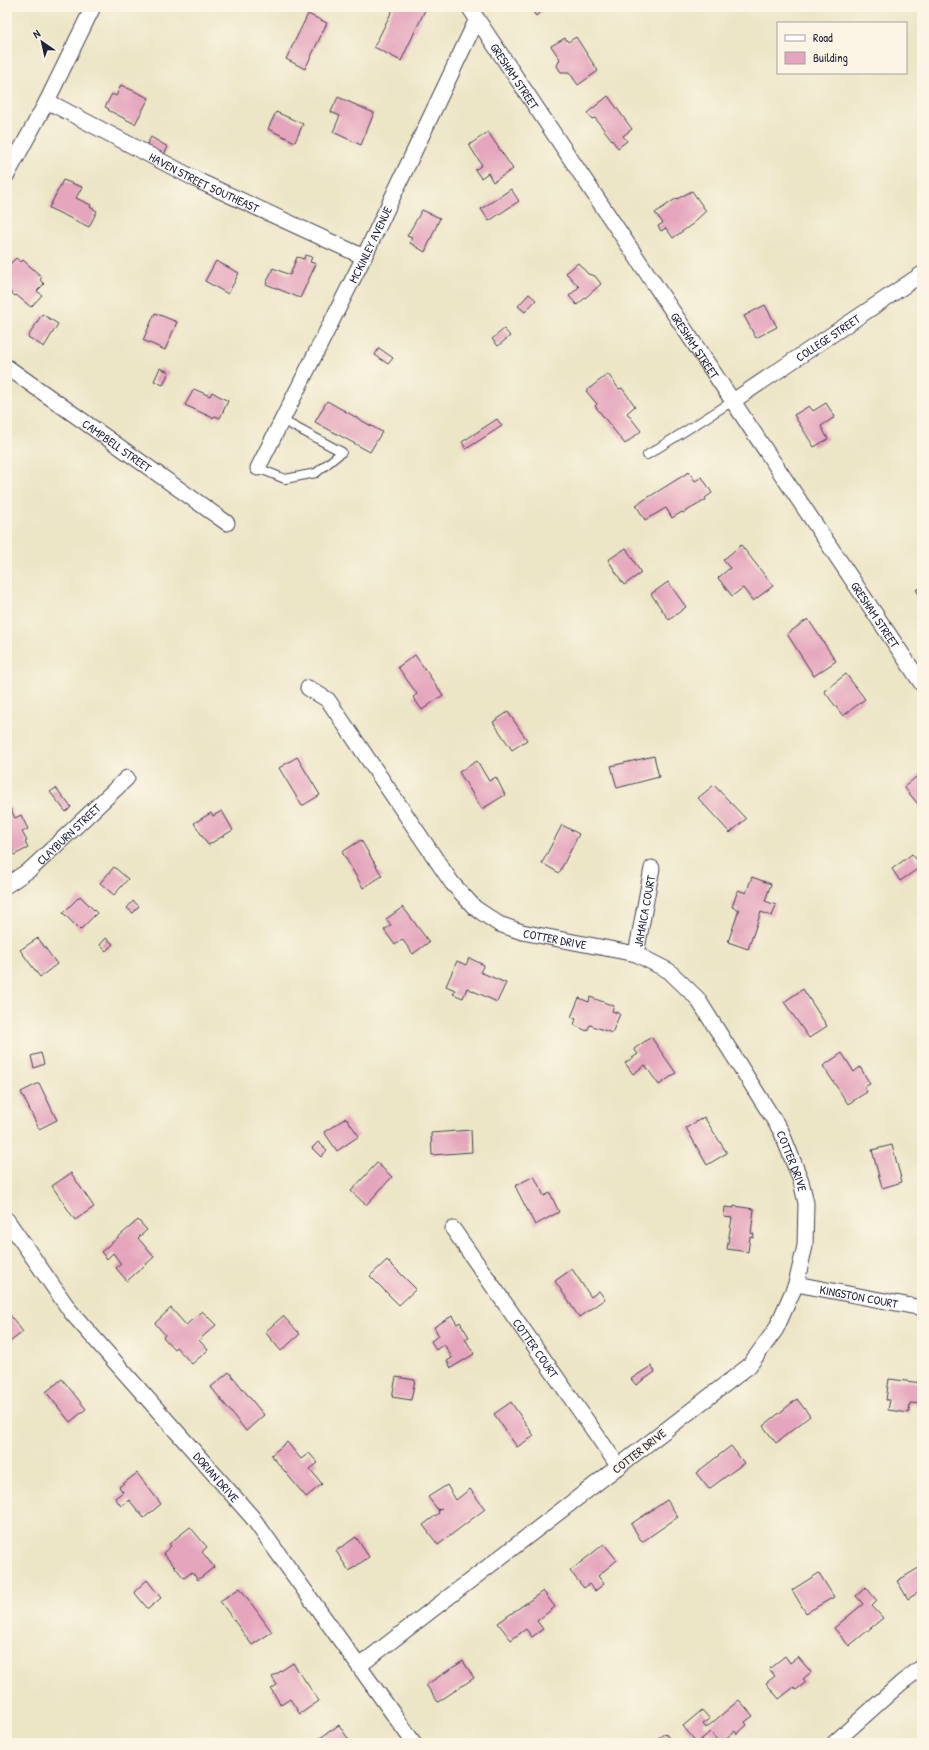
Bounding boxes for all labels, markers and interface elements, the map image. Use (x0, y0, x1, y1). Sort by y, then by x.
north arrow (22, 22, 62, 62)
legend (777, 22, 907, 74)
text: N (30, 26, 43, 41)
text: Road (813, 29, 833, 46)
street label: GRESHAM STREET (487, 40, 544, 113)
text: Building (813, 49, 848, 66)
street label: HAVEN STREET SOUTHEAST (146, 148, 262, 216)
street label: MCKINLEY AVENUE (344, 203, 396, 286)
street label: GRESHAM STREET (667, 309, 724, 382)
street label: COLLEGE STREET (792, 309, 863, 365)
street label: CAMPBELL STREET (79, 415, 156, 476)
street label: GRESHAM STREET (847, 578, 904, 651)
street label: CLAYBURN STREET (32, 799, 104, 868)
street label: JAMAICA COURT (629, 873, 659, 948)
street label: COTTER DRIVE (522, 924, 589, 953)
street label: COTTER DRIVE (773, 1128, 812, 1194)
street label: KINGSTON COURT (818, 1280, 900, 1312)
street label: COTTER COURT (509, 1315, 563, 1381)
street label: COTTER DRIVE (609, 1424, 670, 1477)
street label: DORIAN DRIVE (190, 1448, 244, 1506)

